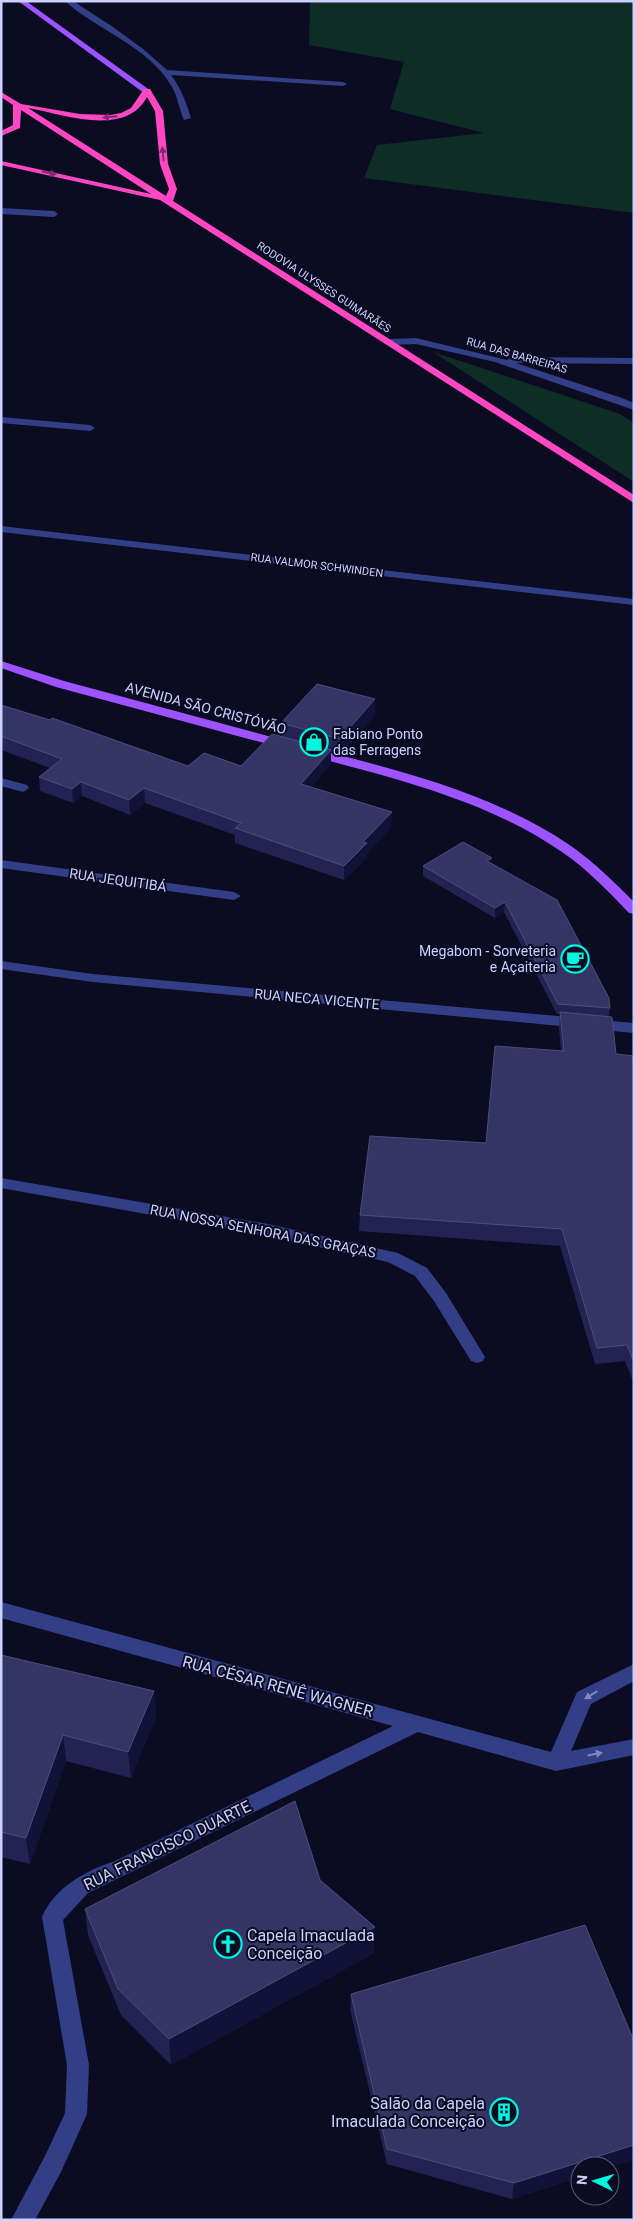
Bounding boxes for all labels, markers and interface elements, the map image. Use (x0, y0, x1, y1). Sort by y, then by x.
one-way arrow (101, 113, 117, 121)
one-way arrow (159, 146, 167, 162)
one-way arrow (41, 169, 56, 177)
street label: RODOVIA ULYSSES GUIMARÃES (254, 239, 394, 336)
street label: RUA DAS BARREIRAS (465, 335, 569, 376)
street label: RUA VALMOR SCHWINDEN (250, 551, 384, 580)
street label: AVENIDA SÃO CRISTÓVÃO (124, 678, 288, 737)
place label: Fabiano Ponto das Ferragens (333, 726, 423, 758)
shop icon: Fabiano Ponto das Ferragens (299, 727, 329, 757)
street label: RUA JEQUITIBÁ (68, 864, 168, 895)
place label: Megabom - Sorveteria e Açaiteria (419, 943, 556, 975)
cafe icon: Megabom - Sorveteria e Açaiteria (560, 944, 590, 974)
street label: RUA NECA VICENTE (254, 986, 380, 1012)
street label: RUA NOSSA SENHORA DAS GRAÇAS (149, 1201, 377, 1261)
street label: RUA CÉSAR RENÊ WAGNER (180, 1652, 375, 1721)
one-way arrow (584, 1690, 598, 1699)
one-way arrow (587, 1750, 603, 1758)
street label: RUA FRANCISCO DUARTE (80, 1797, 254, 1894)
place label: Capela Imaculada Conceição (247, 1926, 375, 1963)
church icon: Capela Imaculada Conceição (213, 1929, 243, 1959)
place label: Salão da Capela Imaculada Conceição (331, 2094, 485, 2131)
building icon: Salão da Capela Imaculada Conceição (489, 2097, 519, 2127)
north arrow (570, 2156, 620, 2206)
text: N (574, 2174, 590, 2185)

